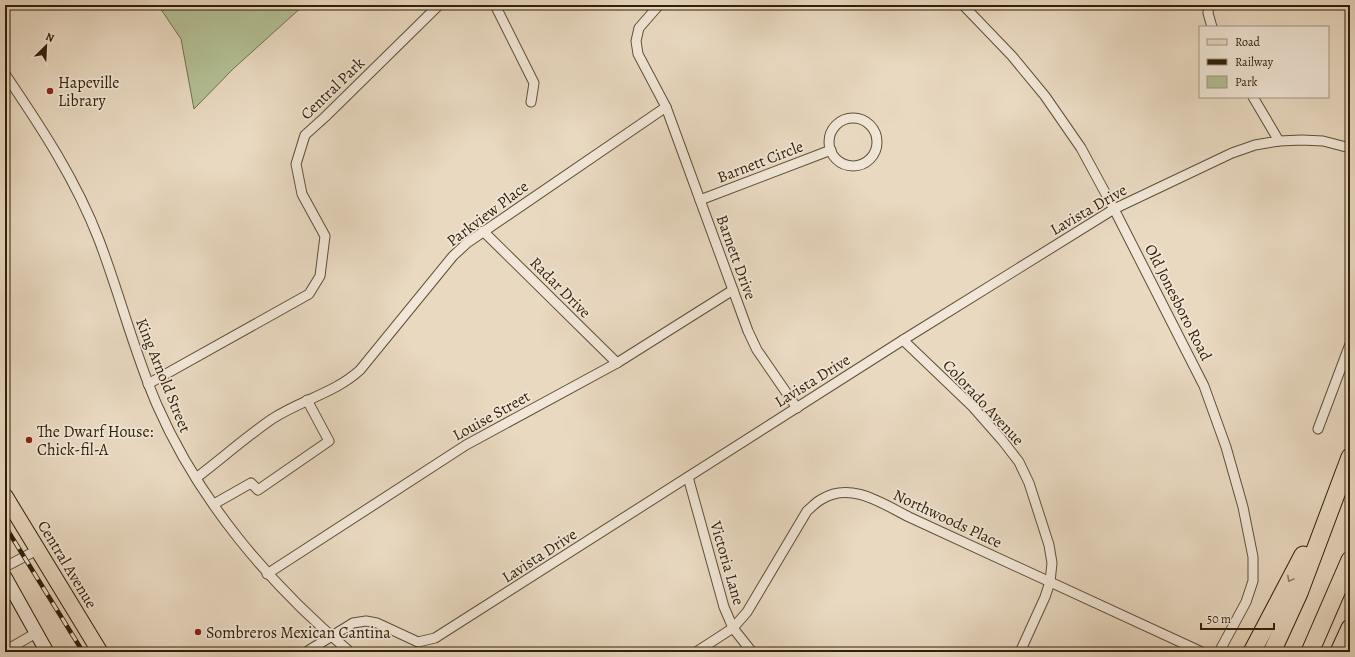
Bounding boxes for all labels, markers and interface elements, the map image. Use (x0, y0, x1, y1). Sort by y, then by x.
north arrow (26, 26, 66, 66)
legend (1199, 26, 1329, 98)
text: N (43, 29, 57, 46)
text: Road (1235, 34, 1261, 50)
street label: Central Park (296, 52, 370, 125)
text: Railway (1235, 54, 1274, 70)
place label: Hapeville Library (58, 72, 119, 112)
text: Park (1235, 74, 1258, 90)
marker: Hapeville Library (45, 86, 55, 96)
street label: Barnett Circle (714, 135, 807, 188)
street label: Parkview Place (442, 176, 533, 252)
street label: Lavista Drive (1046, 179, 1131, 241)
street label: Barnett Drive (711, 212, 762, 303)
street label: Old Jonesboro Road (1139, 240, 1217, 365)
street label: Radar Drive (525, 252, 596, 323)
street label: King Arnold Street (130, 315, 196, 436)
street label: Lavista Drive (771, 349, 854, 413)
street label: Colorado Avenue (938, 355, 1029, 451)
street label: Louise Street (449, 386, 534, 446)
place label: The Dwarf House: Chick-fil-A (37, 421, 154, 461)
marker: The Dwarf House: Chick-fil-A (24, 435, 34, 445)
street label: Northwoods Place (890, 484, 1006, 554)
street label: Central Avenue (32, 516, 102, 613)
street label: Victoria Lane (704, 518, 750, 608)
street label: Lavista Drive (498, 523, 581, 588)
one-way arrow (1288, 575, 1295, 582)
scale bar (1201, 605, 1274, 631)
text: 50 m (1207, 611, 1231, 627)
place label: Sombreros Mexican Cantina (206, 622, 391, 644)
marker: Sombreros Mexican Cantina (193, 627, 203, 637)

